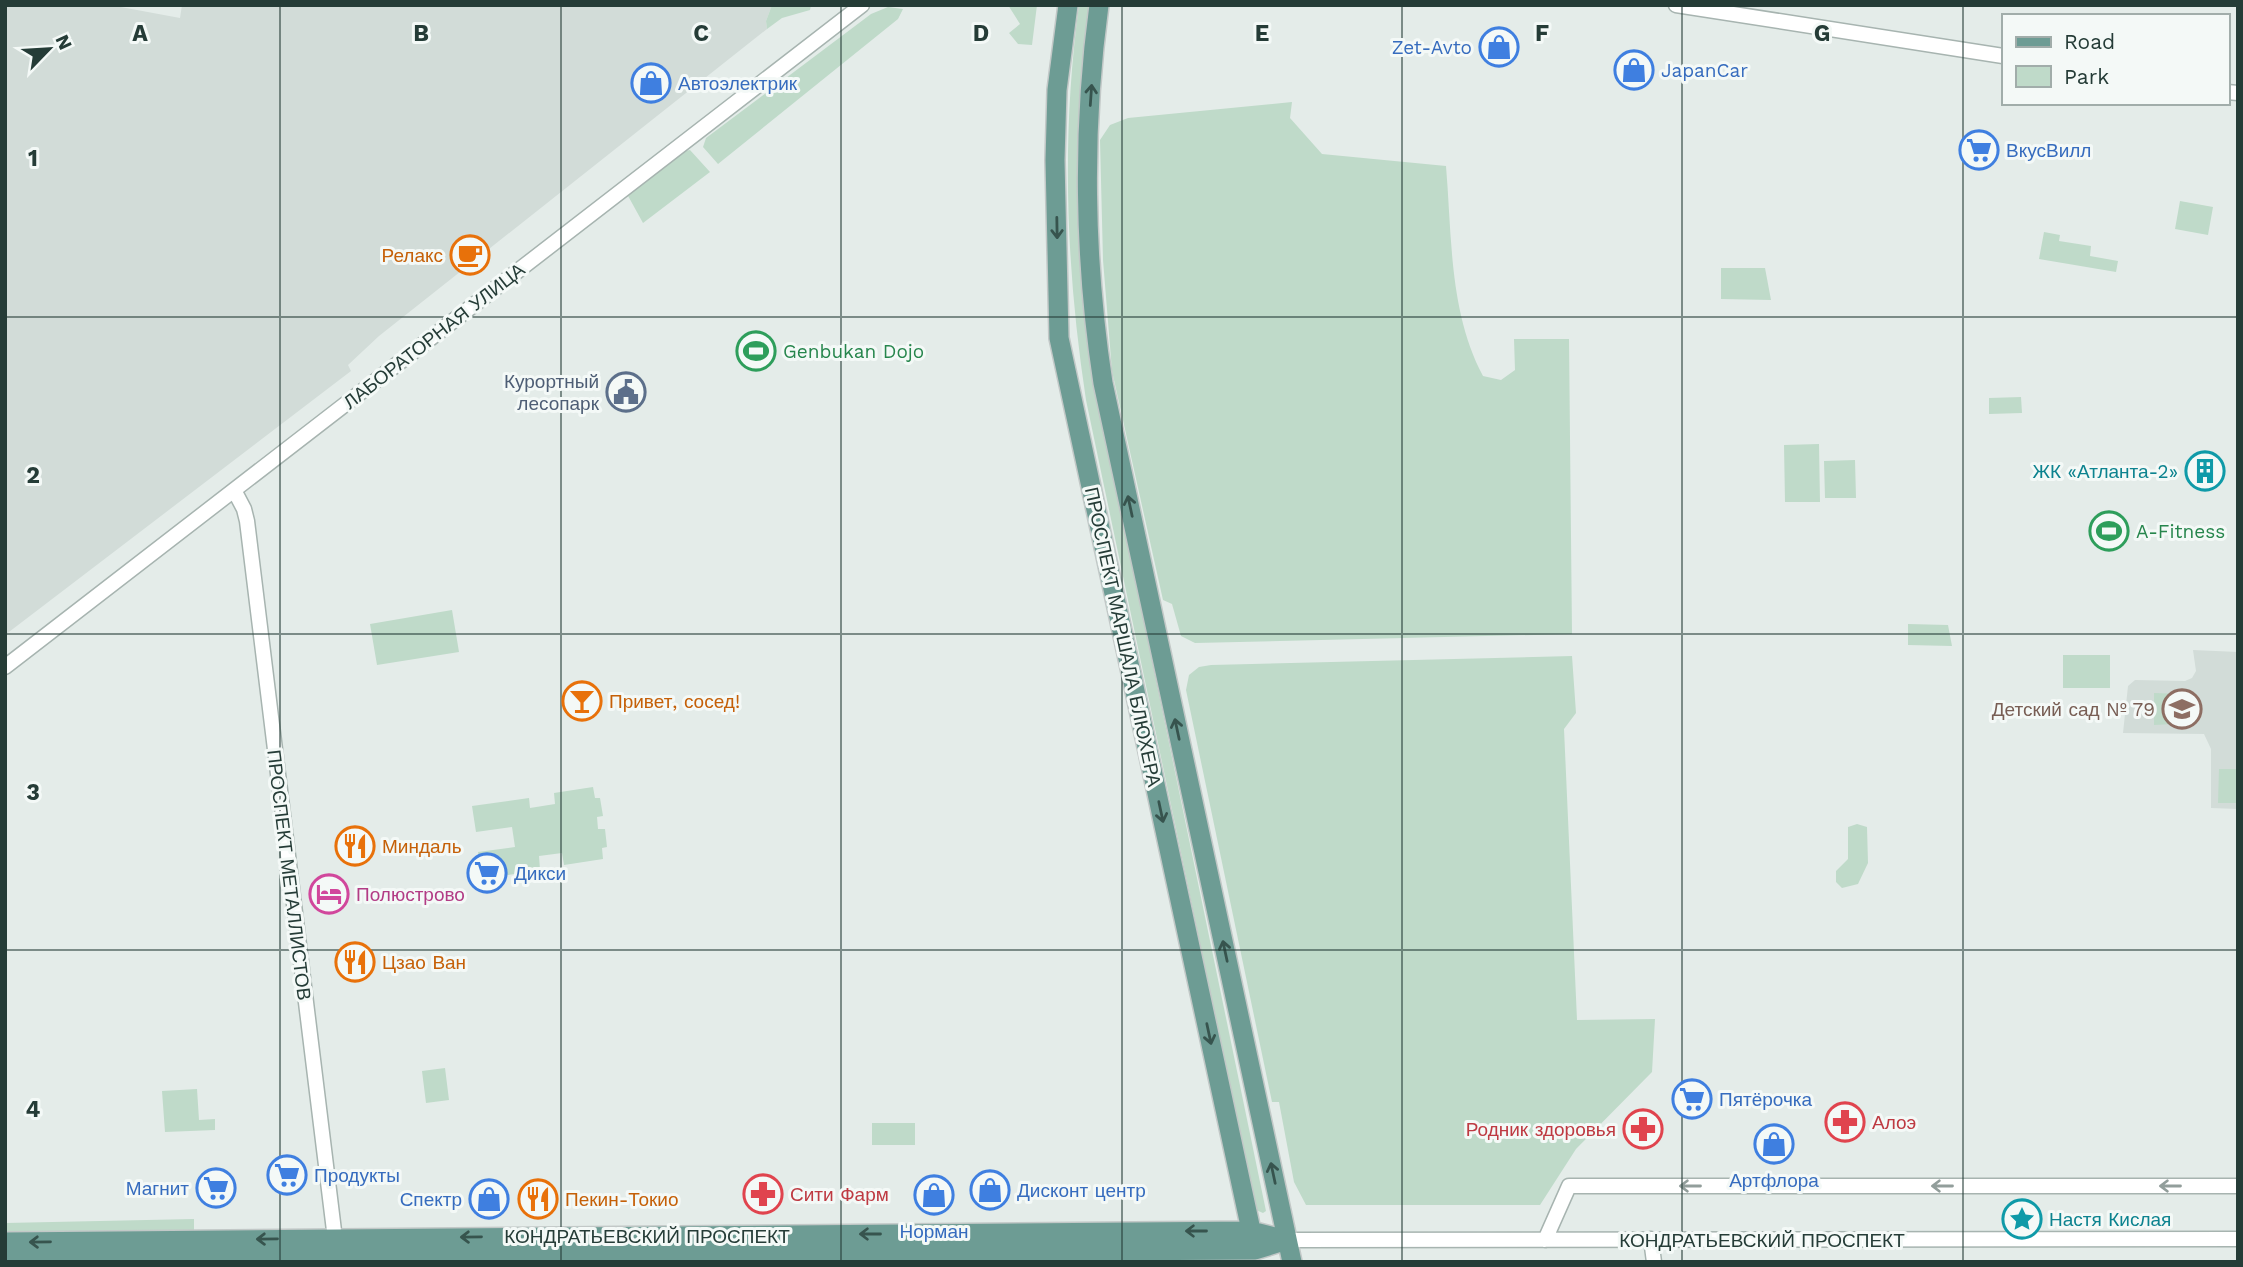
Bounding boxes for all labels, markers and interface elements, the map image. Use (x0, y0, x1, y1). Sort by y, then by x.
north arrow (14, 14, 84, 84)
legend (2002, 14, 2229, 105)
text: A (132, 20, 148, 47)
text: B (413, 20, 429, 47)
text: C (693, 20, 709, 47)
text: D (973, 20, 989, 47)
text: E (1255, 20, 1269, 47)
text: F (1535, 20, 1549, 47)
text: G (1814, 20, 1830, 47)
shop icon: Zet-Avto (1478, 26, 1520, 68)
text: Road (2064, 29, 2115, 54)
text: N (51, 31, 77, 53)
place label: Zet-Avto (1392, 36, 1472, 59)
shop icon: JapanCar (1613, 49, 1655, 91)
place label: JapanCar (1661, 59, 1748, 82)
shop icon: Автоэлектрик (630, 62, 672, 104)
text: Park (2064, 64, 2109, 89)
place label: Автоэлектрик (678, 72, 798, 95)
one-way arrow (1085, 84, 1098, 107)
supermarket icon: ВкусВилл (1958, 129, 2000, 171)
place label: ВкусВилл (2006, 139, 2091, 162)
text: 1 (28, 145, 38, 172)
one-way arrow (1050, 216, 1063, 239)
cafe icon: Релакс (449, 234, 491, 276)
place label: Релакс (382, 244, 443, 267)
street label: ЛАБОРАТОРНАЯ УЛИЦА (339, 258, 530, 414)
sports icon: Genbukan Dojo (735, 330, 777, 372)
place label: Genbukan Dojo (783, 340, 924, 363)
place label: Курортный лесопарк (504, 370, 600, 415)
public building icon: Курортный лесопарк (605, 371, 647, 413)
building icon: ЖК «Атланта-2» (2184, 450, 2226, 492)
place label: ЖК «Атланта-2» (2032, 460, 2178, 483)
text: 2 (26, 462, 40, 489)
street label: ПРОСПЕКТ МАРШАЛА БЛЮХЕРА (1080, 485, 1166, 789)
one-way arrow (1122, 495, 1136, 518)
sports icon: A-Fitness (2088, 510, 2130, 552)
place label: A-Fitness (2136, 520, 2225, 543)
bar icon: Привет, сосед! (561, 680, 603, 722)
school or university icon: Детский сад № 79 (2161, 688, 2203, 730)
place label: Привет, сосед! (609, 690, 740, 713)
place label: Детский сад № 79 (1992, 698, 2155, 721)
one-way arrow (1170, 718, 1184, 741)
street label: ПРОСПЕКТ МЕТАЛЛИСТОВ (262, 748, 316, 1002)
text: 3 (26, 779, 40, 806)
one-way arrow (1155, 800, 1169, 823)
restaurant icon: Миндаль (334, 825, 376, 867)
place label: Миндаль (382, 835, 462, 858)
supermarket icon: Дикси (466, 852, 508, 894)
place label: Дикси (514, 862, 566, 885)
hotel icon: Полюстрово (308, 873, 350, 915)
place label: Полюстрово (356, 883, 465, 906)
one-way arrow (1218, 940, 1232, 963)
restaurant icon: Цзао Ван (334, 941, 376, 983)
place label: Цзао Ван (382, 951, 466, 974)
one-way arrow (1203, 1022, 1216, 1045)
supermarket icon: Пятёрочка (1671, 1078, 1713, 1120)
place label: Пятёрочка (1719, 1088, 1813, 1111)
text: 4 (26, 1096, 41, 1123)
pharmacy icon: Алоэ (1824, 1101, 1866, 1143)
pharmacy icon: Родник здоровья (1622, 1108, 1664, 1150)
place label: Алоэ (1872, 1111, 1916, 1134)
place label: Родник здоровья (1466, 1118, 1616, 1141)
shop icon: Артфлора (1753, 1123, 1795, 1165)
supermarket icon: Продукты (266, 1154, 308, 1196)
one-way arrow (1266, 1162, 1280, 1185)
place label: Продукты (314, 1164, 400, 1187)
supermarket icon: Магнит (195, 1167, 237, 1209)
shop icon: Дисконт центр (969, 1169, 1011, 1211)
place label: Артфлора (1729, 1169, 1819, 1192)
pharmacy icon: Сити Фарм (742, 1173, 784, 1215)
shop icon: Норман (913, 1174, 955, 1216)
place label: Магнит (126, 1177, 189, 1200)
shop icon: Спектр (468, 1178, 510, 1220)
restaurant icon: Пекин-Токио (517, 1178, 559, 1220)
place label: Дисконт центр (1017, 1179, 1146, 1202)
one-way arrow (1679, 1179, 1702, 1193)
one-way arrow (1931, 1179, 1954, 1193)
one-way arrow (2158, 1179, 2181, 1193)
place label: Сити Фарм (790, 1183, 889, 1206)
place label: Спектр (400, 1188, 462, 1211)
place label: Пекин-Токио (565, 1188, 679, 1211)
place icon: Настя Кислая (2001, 1198, 2043, 1240)
place label: Настя Кислая (2049, 1208, 2171, 1231)
place label: Норман (900, 1220, 968, 1243)
one-way arrow (1184, 1224, 1207, 1238)
street label: КОНДРАТЬЕВСКИЙ ПРОСПЕКТ (504, 1225, 790, 1248)
one-way arrow (859, 1227, 882, 1241)
street label: КОНДРАТЬЕВСКИЙ ПРОСПЕКТ (1619, 1229, 1905, 1252)
one-way arrow (460, 1231, 483, 1244)
one-way arrow (256, 1232, 279, 1246)
one-way arrow (29, 1235, 52, 1249)

